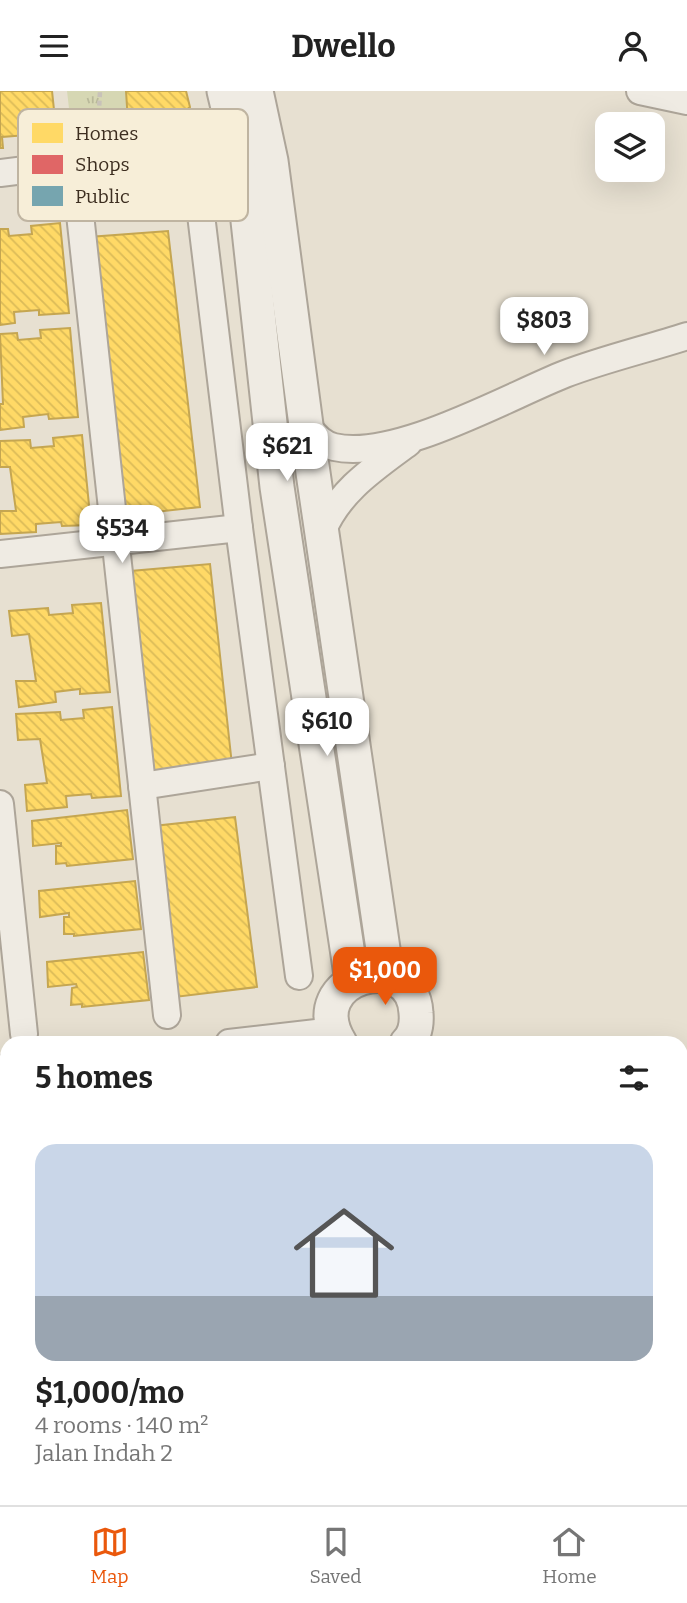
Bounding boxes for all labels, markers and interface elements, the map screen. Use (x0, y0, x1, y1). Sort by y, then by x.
icon: menu (35, 27, 73, 65)
text: Dwello (291, 27, 396, 65)
icon: person (614, 27, 652, 65)
legend (18, 109, 248, 221)
map controls (595, 112, 665, 182)
button: layers (595, 112, 665, 182)
text: Homes (75, 122, 138, 145)
text: Shops (75, 153, 130, 176)
text: Public (75, 185, 130, 208)
pin: $803 (503, 297, 585, 357)
text: $803 (516, 306, 572, 334)
pin: $621 (246, 423, 328, 483)
text: $621 (262, 432, 312, 460)
pin: $534 (81, 505, 163, 565)
text: $534 (95, 514, 149, 542)
pin: $610 (286, 699, 368, 758)
text: $610 (301, 707, 353, 735)
pin: $1,000 (328, 947, 442, 1007)
text: $1,000 (349, 956, 421, 984)
icon: filters (615, 1059, 653, 1097)
text: 5 homes (35, 1060, 153, 1096)
icon: home (281, 1190, 407, 1316)
text: $1,000/mo (35, 1375, 184, 1411)
text: 4 rooms · 140 m² (35, 1411, 208, 1439)
text: Jalan Indah 2 (35, 1439, 173, 1467)
tab: Map (90, 1523, 129, 1588)
tab: Saved (309, 1523, 362, 1588)
tab: Home (542, 1523, 597, 1588)

